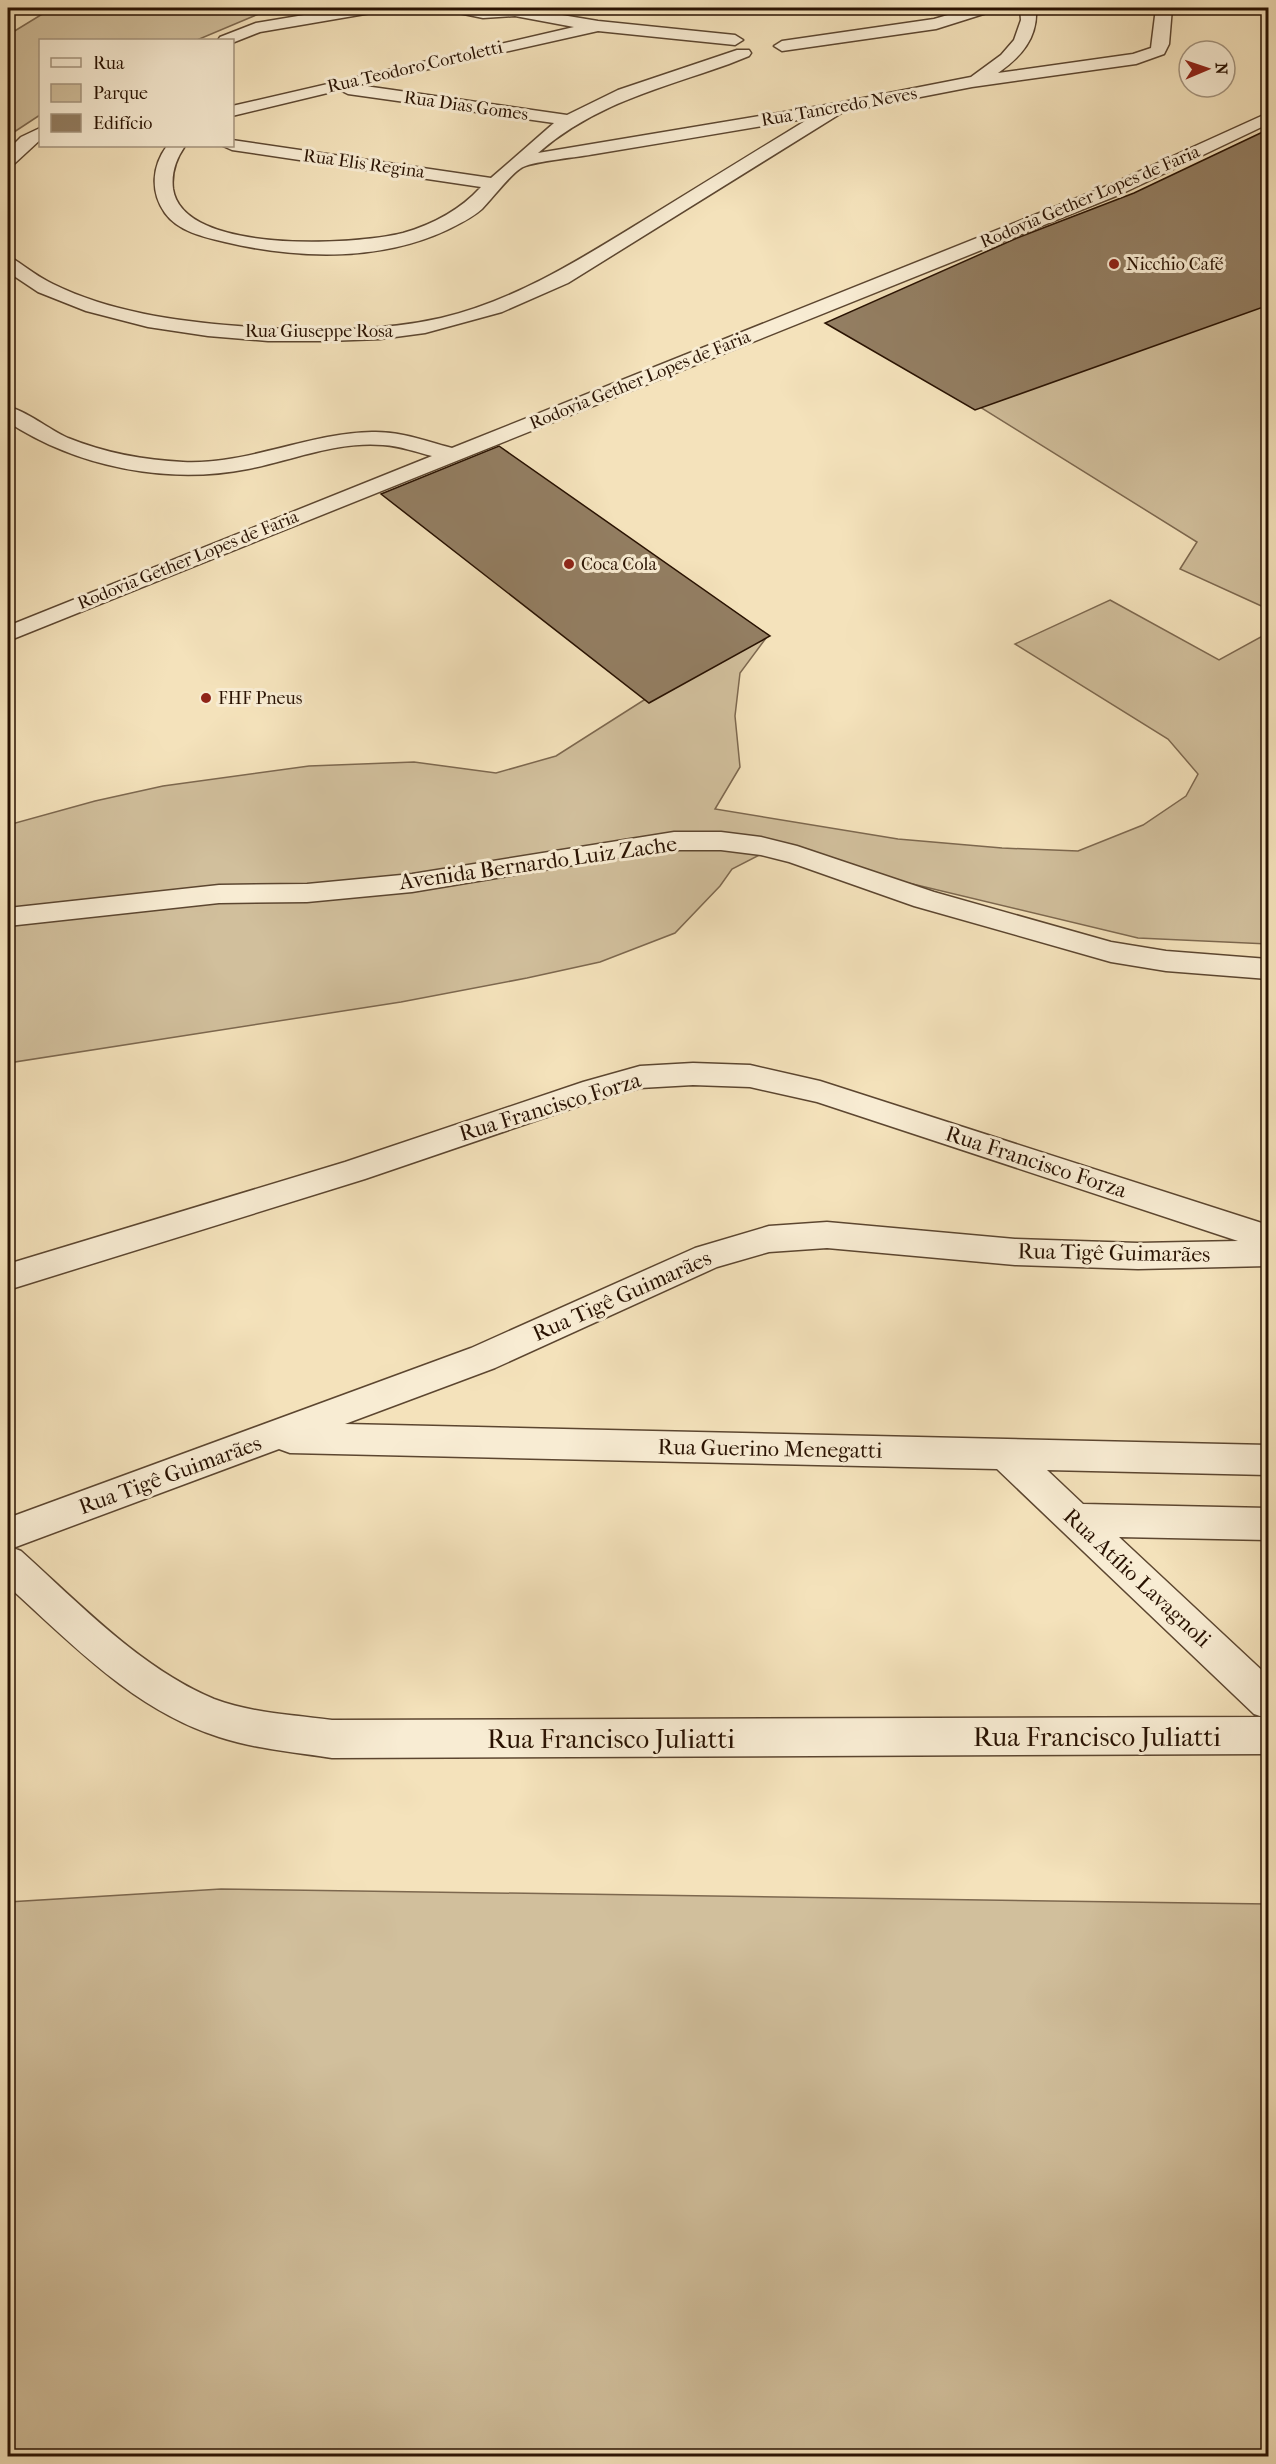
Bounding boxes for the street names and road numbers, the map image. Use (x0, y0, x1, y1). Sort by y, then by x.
street label: Rua Teodoro Cortoletti (325, 36, 505, 97)
street label: Rua Tancredo Neves (759, 83, 919, 131)
street label: Rua Dias Gomes (403, 87, 530, 125)
street label: Rodovia Gether Lopes de Faria (977, 141, 1204, 253)
street label: Rua Elis Regina (302, 145, 427, 183)
street label: Rua Giuseppe Rosa (245, 321, 394, 342)
street label: Rodovia Gether Lopes de Faria (526, 326, 754, 434)
street label: Rodovia Gether Lopes de Faria (74, 506, 302, 614)
street label: Avenida Bernardo Luiz Zache (397, 831, 679, 896)
street label: Rua Francisco Forza (456, 1067, 645, 1147)
street label: Rua Francisco Forza (942, 1120, 1131, 1204)
street label: Rua Tigê Guimarães (1017, 1238, 1211, 1268)
street label: Rua Tigê Guimarães (529, 1245, 715, 1347)
street label: Rua Tigê Guimarães (75, 1430, 265, 1520)
street label: Rua Guerino Menegatti (658, 1434, 883, 1464)
street label: Rua Atílio Lavagnoli (1058, 1503, 1216, 1653)
street label: Rua Francisco Juliatti (973, 1721, 1221, 1753)
street label: Rua Francisco Juliatti (487, 1723, 735, 1755)

